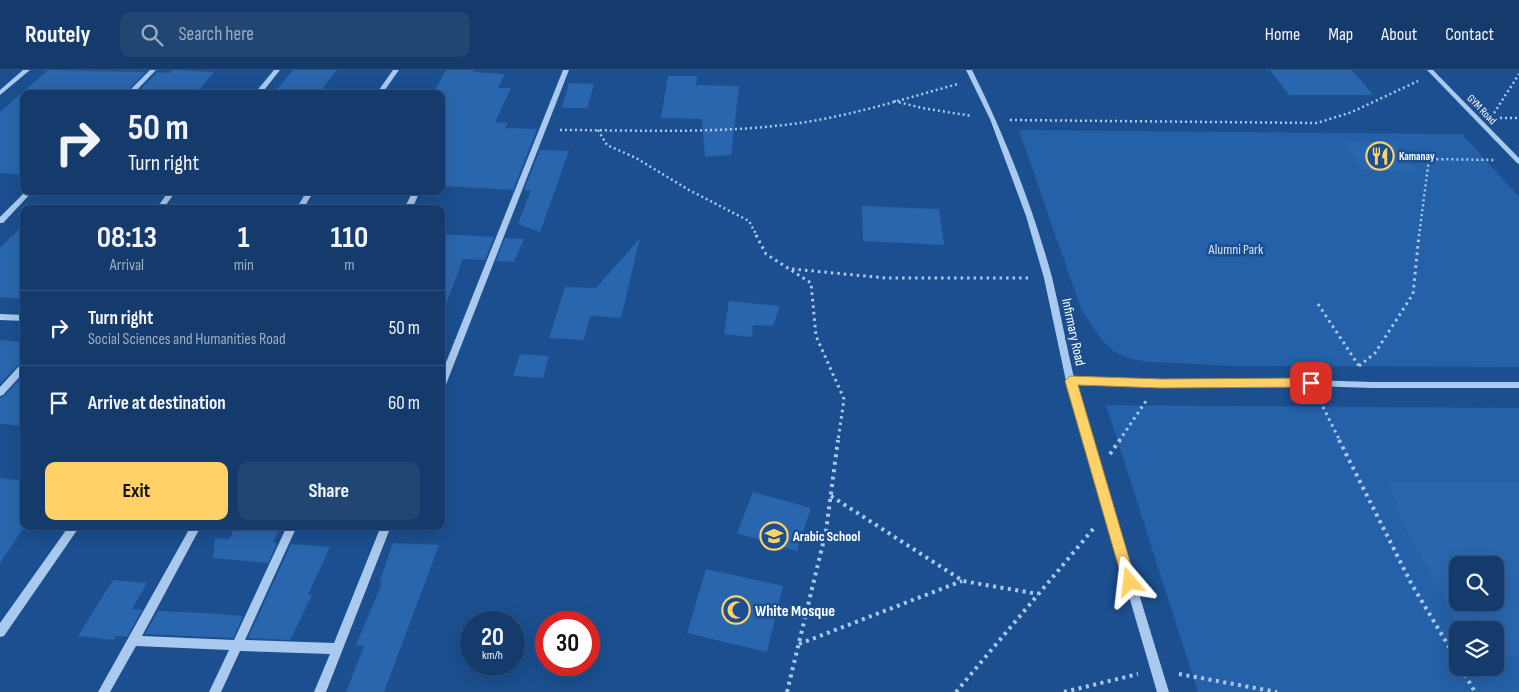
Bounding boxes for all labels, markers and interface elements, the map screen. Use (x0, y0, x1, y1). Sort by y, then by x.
search box (120, 12, 470, 57)
text: Routely (25, 20, 90, 49)
icon: search (138, 21, 166, 49)
text: Search here (178, 23, 254, 46)
text: Home (1265, 24, 1300, 45)
text: Map (1328, 24, 1353, 45)
text: About (1381, 24, 1417, 45)
text: Contact (1445, 24, 1494, 45)
street label: GYM Road (1464, 92, 1499, 127)
text: 50 m (128, 107, 189, 150)
icon: right (45, 110, 110, 175)
restaurant icon: Kamanay (1365, 141, 1395, 171)
text: Turn right (128, 150, 199, 177)
place label: Kamanay (1399, 150, 1435, 163)
text: 08:13 (97, 220, 157, 256)
text: 1 (238, 220, 250, 256)
text: 110 (330, 220, 368, 256)
park label: Alumni Park (1208, 241, 1264, 258)
text: Arrival (110, 256, 144, 275)
text: min (234, 256, 254, 275)
text: m (344, 256, 355, 275)
street label: Infirmary Road (1058, 297, 1089, 367)
text: Turn right (88, 307, 153, 330)
icon: right (45, 314, 73, 342)
text: 50 m (389, 317, 420, 340)
text: Social Sciences and Humanities Road (88, 330, 286, 349)
pin (1290, 362, 1332, 404)
icon: arrive (1297, 369, 1325, 397)
icon: arrive (45, 389, 73, 417)
text: Arrive at destination (88, 392, 226, 415)
text: 60 m (388, 392, 420, 415)
button: Exit (45, 462, 228, 520)
button: Share (238, 462, 420, 520)
school or university icon: Arabic School (759, 521, 789, 551)
place label: Arabic School (792, 528, 860, 545)
position arrow (1103, 555, 1155, 607)
map controls (1449, 556, 1504, 676)
button: search (1449, 556, 1504, 611)
mosque icon: White Mosque (721, 595, 751, 625)
place label: White Mosque (755, 602, 835, 621)
speed limit sign: 30 (535, 611, 600, 676)
button: layers (1449, 621, 1504, 676)
text: 20 (481, 622, 504, 653)
text: km/h (482, 648, 503, 663)

